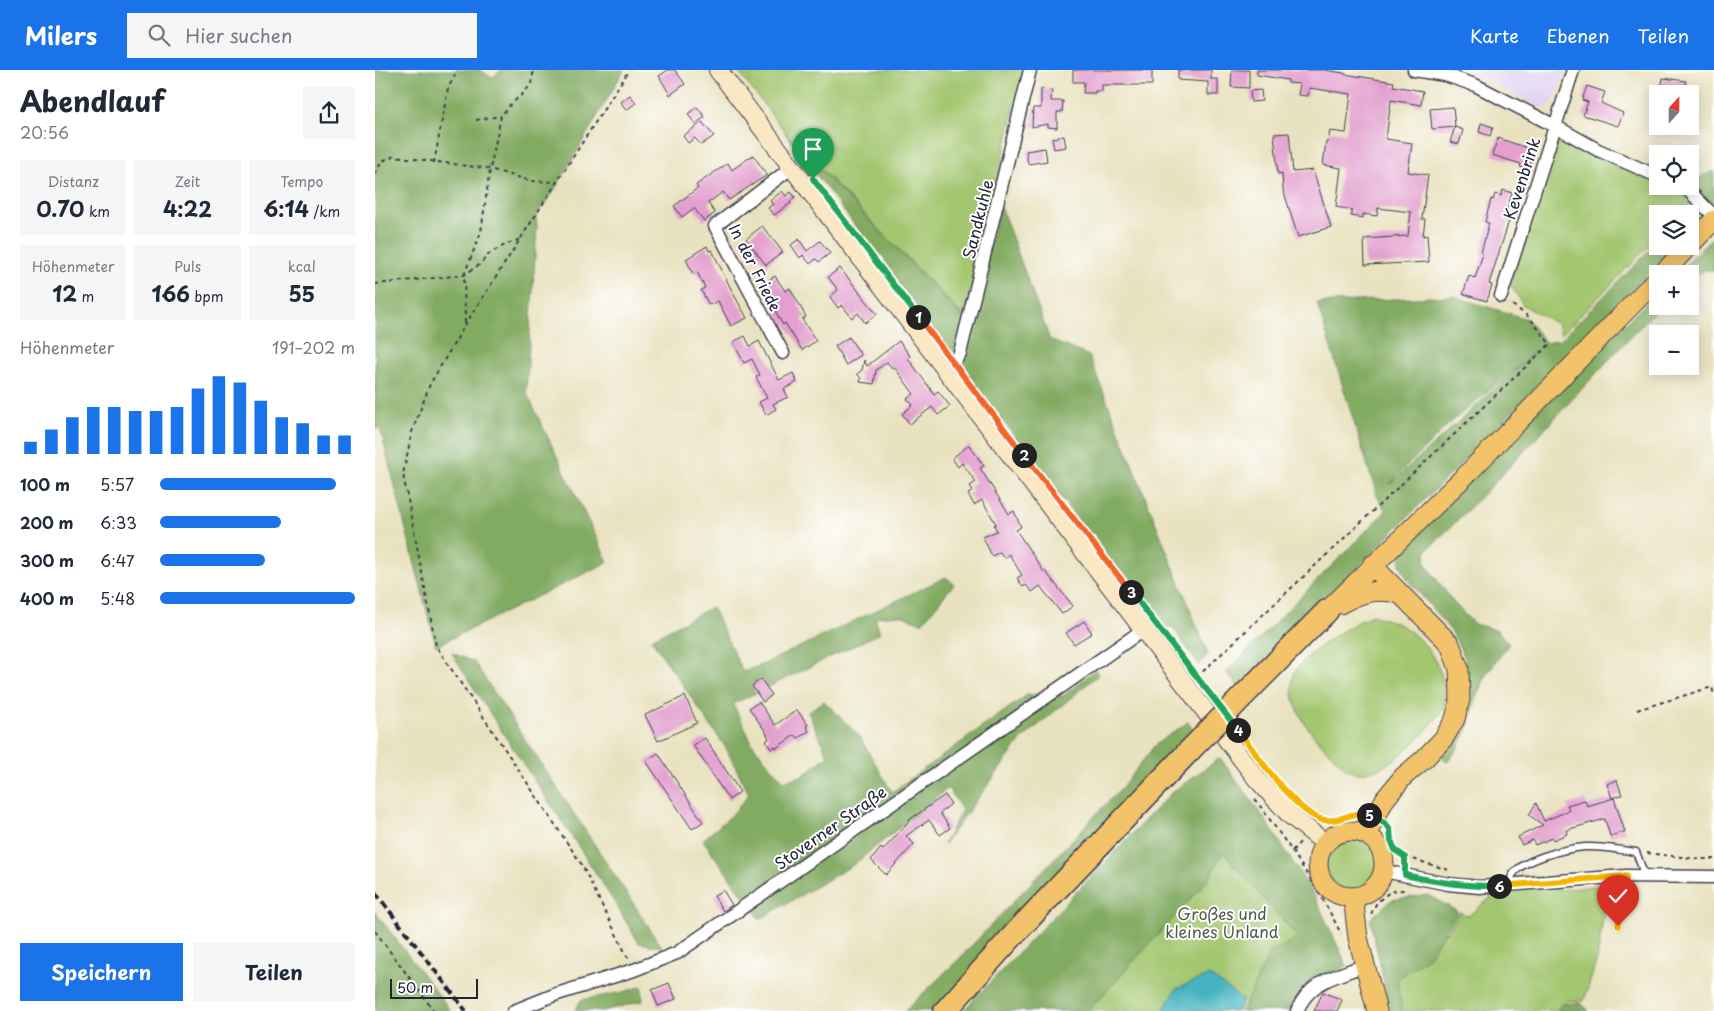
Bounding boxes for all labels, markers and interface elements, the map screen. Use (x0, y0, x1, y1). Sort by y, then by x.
search box (127, 13, 477, 58)
text: Milers (25, 17, 97, 53)
icon: search (145, 21, 173, 49)
text: Hier suchen (185, 21, 292, 49)
text: Karte (1470, 22, 1519, 49)
text: Ebenen (1547, 22, 1610, 49)
text: Teilen (1638, 22, 1689, 49)
text: Abendlauf (20, 79, 165, 122)
north arrow (1649, 85, 1699, 135)
map controls (1649, 85, 1699, 375)
button: share (303, 87, 355, 139)
text: 20:56 (20, 120, 69, 144)
pin (792, 128, 834, 179)
street label: Kevenbrink (1496, 134, 1546, 222)
icon: arrive (799, 135, 827, 163)
button: locate (1649, 145, 1699, 195)
text: Distanz (47, 171, 99, 192)
text: Zeit (175, 171, 200, 192)
text: Tempo (280, 171, 323, 192)
street label: Sandkuhle (956, 177, 998, 261)
text: 0.70 (36, 192, 84, 224)
text: 4:22 (163, 192, 212, 224)
text: 6:14 (263, 192, 309, 224)
text: km (84, 201, 110, 222)
text: /km (309, 201, 340, 222)
button: layers (1649, 205, 1699, 255)
street label: In der Friede (724, 219, 788, 315)
text: Höhenmeter (32, 256, 114, 277)
text: Puls (174, 256, 201, 277)
text: kcal (288, 256, 316, 277)
button: + (1649, 265, 1699, 315)
text: 12 (52, 277, 77, 309)
text: 166 (151, 277, 190, 309)
text: 55 (288, 277, 315, 309)
text: m (77, 286, 94, 307)
text: bpm (190, 286, 224, 307)
pin: 1 (905, 304, 931, 330)
text: 1 (915, 307, 922, 328)
button: − (1649, 325, 1699, 375)
text: Höhenmeter (20, 335, 114, 359)
text: 191–202 m (272, 335, 355, 359)
pin: 2 (1011, 442, 1037, 468)
text: 2 (1020, 445, 1029, 466)
text: 100 m (20, 472, 70, 496)
text: 5:57 (100, 472, 134, 496)
text: 200 m (20, 510, 74, 534)
text: 6:33 (100, 510, 137, 534)
text: 300 m (20, 548, 74, 572)
text: 6:47 (100, 548, 135, 572)
pin: 3 (1119, 580, 1143, 604)
text: 3 (1127, 582, 1136, 603)
text: 400 m (20, 586, 74, 610)
text: 5:48 (100, 586, 135, 610)
pin: 4 (1225, 718, 1251, 742)
text: 4 (1234, 720, 1243, 741)
street label: Stoverner Straße (769, 779, 891, 875)
pin: 5 (1357, 802, 1381, 828)
text: 5 (1365, 805, 1374, 826)
pin: 6 (1487, 874, 1511, 898)
pin (1597, 875, 1639, 926)
text: 6 (1495, 876, 1504, 897)
icon: check (1604, 882, 1632, 910)
park label: Großes und kleines Unland (1165, 901, 1279, 943)
button: Speichern (20, 943, 183, 1001)
button: Teilen (193, 943, 355, 1001)
scale bar (390, 976, 477, 999)
text: 50 m (397, 977, 433, 998)

